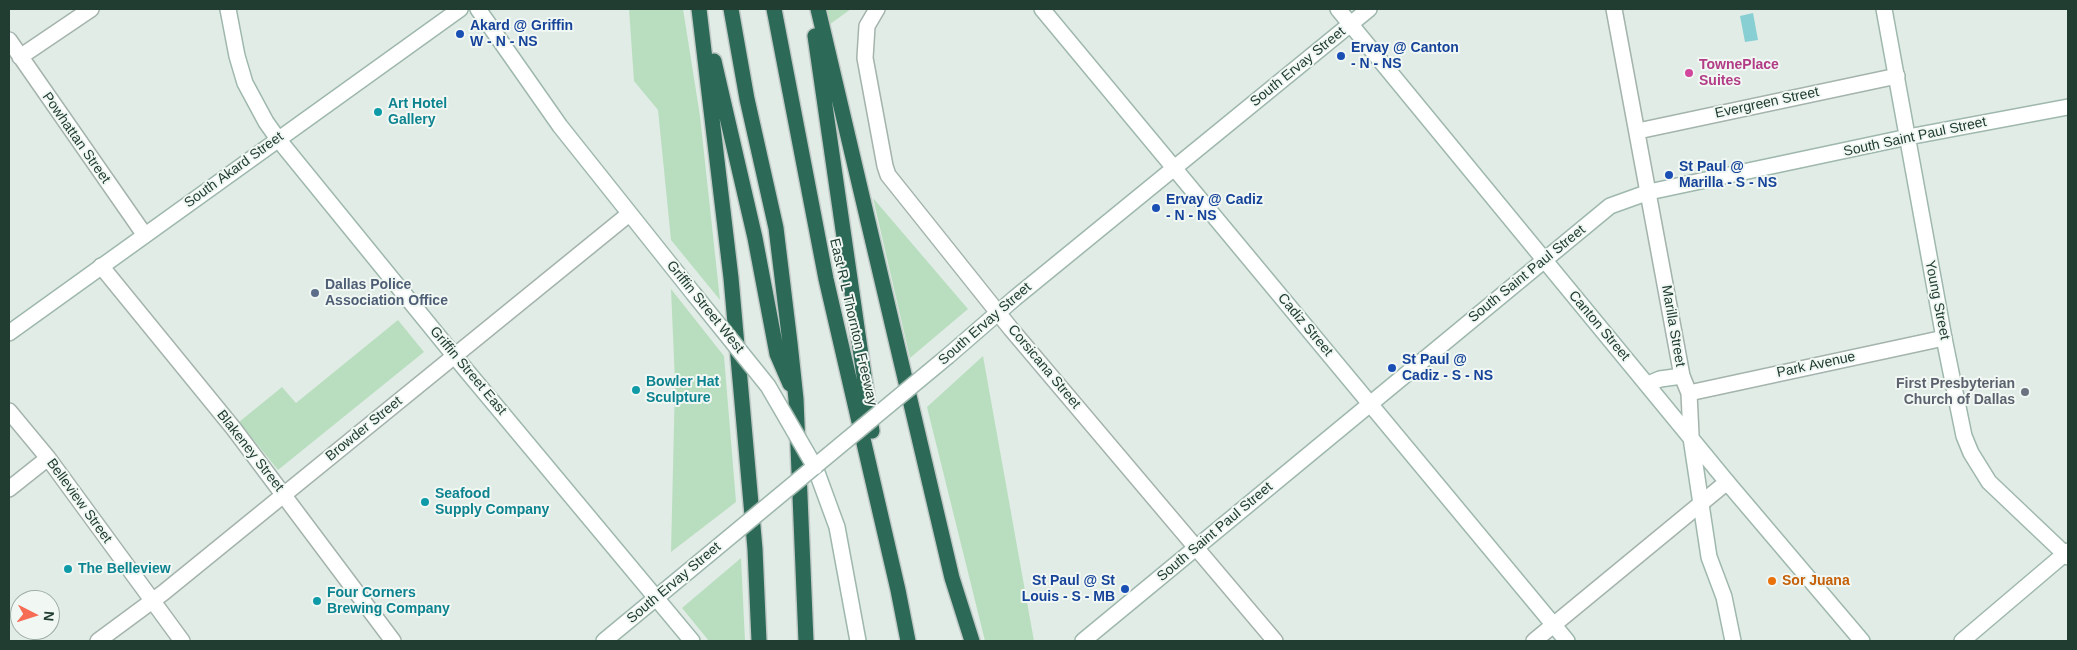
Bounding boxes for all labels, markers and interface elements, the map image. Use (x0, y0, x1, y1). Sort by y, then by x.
place label: Akard @ Griffin W - N - NS (470, 18, 573, 50)
street label: South Ervay Street (1247, 23, 1349, 111)
marker: Akard @ Griffin W - N - NS (454, 28, 466, 40)
place label: Ervay @ Canton - N - NS (1351, 40, 1459, 72)
marker: Ervay @ Canton - N - NS (1335, 50, 1347, 62)
place label: TownePlace Suites (1699, 57, 1779, 90)
marker: TownePlace Suites (1683, 67, 1695, 79)
street label: Evergreen Street (1713, 84, 1821, 122)
street label: Powhattan Street (38, 89, 114, 187)
place label: Art Hotel Gallery (388, 96, 447, 128)
marker: Art Hotel Gallery (372, 106, 384, 118)
street label: South Saint Paul Street (1842, 114, 1988, 160)
street label: South Akard Street (181, 128, 287, 212)
place label: St Paul @ Marilla - S - NS (1679, 159, 1777, 192)
marker: St Paul @ Marilla - S - NS (1663, 169, 1675, 181)
place label: Ervay @ Cadiz - N - NS (1166, 192, 1263, 224)
marker: Ervay @ Cadiz - N - NS (1150, 202, 1162, 214)
street label: South Saint Paul Street (1465, 222, 1589, 326)
street label: East R L Thornton Freeway (826, 237, 880, 407)
street label: Griffin Street West (663, 257, 747, 357)
street label: Young Street (1921, 259, 1953, 341)
place label: Dallas Police Association Office (325, 277, 448, 310)
street label: South Ervay Street (935, 279, 1035, 369)
street label: Marilla Street (1658, 284, 1688, 368)
marker: Dallas Police Association Office (309, 287, 321, 299)
street label: Canton Street (1565, 288, 1633, 364)
street label: Cadiz Street (1274, 290, 1336, 360)
street label: Corsicana Street (1004, 322, 1084, 412)
street label: Griffin Street East (426, 323, 510, 419)
street label: Park Avenue (1775, 348, 1857, 382)
place label: St Paul @ Cadiz - S - NS (1402, 352, 1493, 384)
marker: St Paul @ Cadiz - S - NS (1386, 362, 1398, 374)
place label: Bowler Hat Sculpture (646, 374, 719, 407)
place label: First Presbyterian Church of Dallas (1896, 376, 2015, 408)
marker: Bowler Hat Sculpture (630, 384, 642, 396)
marker: First Presbyterian Church of Dallas (2019, 386, 2031, 398)
street label: Browder Street (322, 393, 406, 465)
street label: Blakeney Street (213, 407, 287, 495)
street label: Belleview Street (43, 455, 115, 547)
street label: South Saint Paul Street (1154, 479, 1276, 585)
place label: Seafood Supply Company (435, 486, 549, 518)
marker: Seafood Supply Company (419, 496, 431, 508)
street label: South Ervay Street (624, 539, 724, 627)
place label: The Belleview (78, 561, 171, 577)
marker: The Belleview (62, 563, 74, 575)
place label: St Paul @ St Louis - S - MB (1022, 573, 1115, 606)
place label: Sor Juana (1782, 573, 1850, 589)
marker: Sor Juana (1766, 575, 1778, 587)
marker: St Paul @ St Louis - S - MB (1119, 583, 1131, 595)
place label: Four Corners Brewing Company (327, 585, 450, 618)
north arrow (10, 590, 60, 640)
marker: Four Corners Brewing Company (311, 595, 323, 607)
text: N (41, 610, 57, 622)

